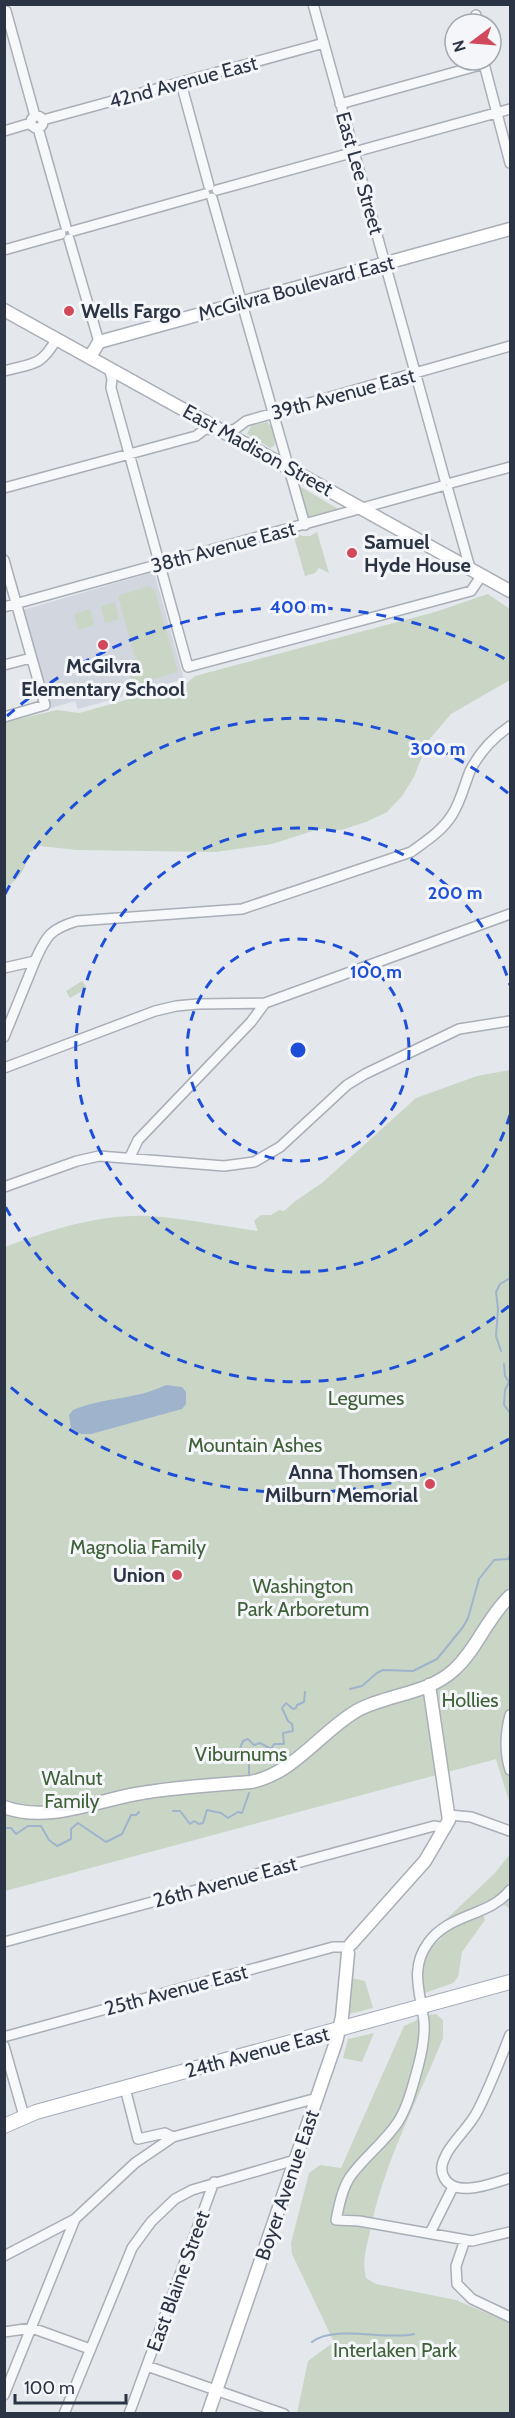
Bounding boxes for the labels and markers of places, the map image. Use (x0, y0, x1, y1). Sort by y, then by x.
place label: Wells Fargo (81, 299, 181, 323)
marker: Wells Fargo (62, 304, 76, 318)
place label: Samuel Hyde House (364, 530, 471, 577)
marker: Samuel Hyde House (345, 546, 359, 560)
marker: McGilvra Elementary School (96, 638, 110, 652)
place label: McGilvra Elementary School (21, 654, 185, 701)
centre of rings (288, 1040, 308, 1060)
place label: Anna Thomsen Milburn Memorial (265, 1460, 418, 1507)
marker: Anna Thomsen Milburn Memorial (423, 1477, 437, 1491)
place label: Union (113, 1563, 165, 1587)
marker: Union (170, 1568, 184, 1582)

